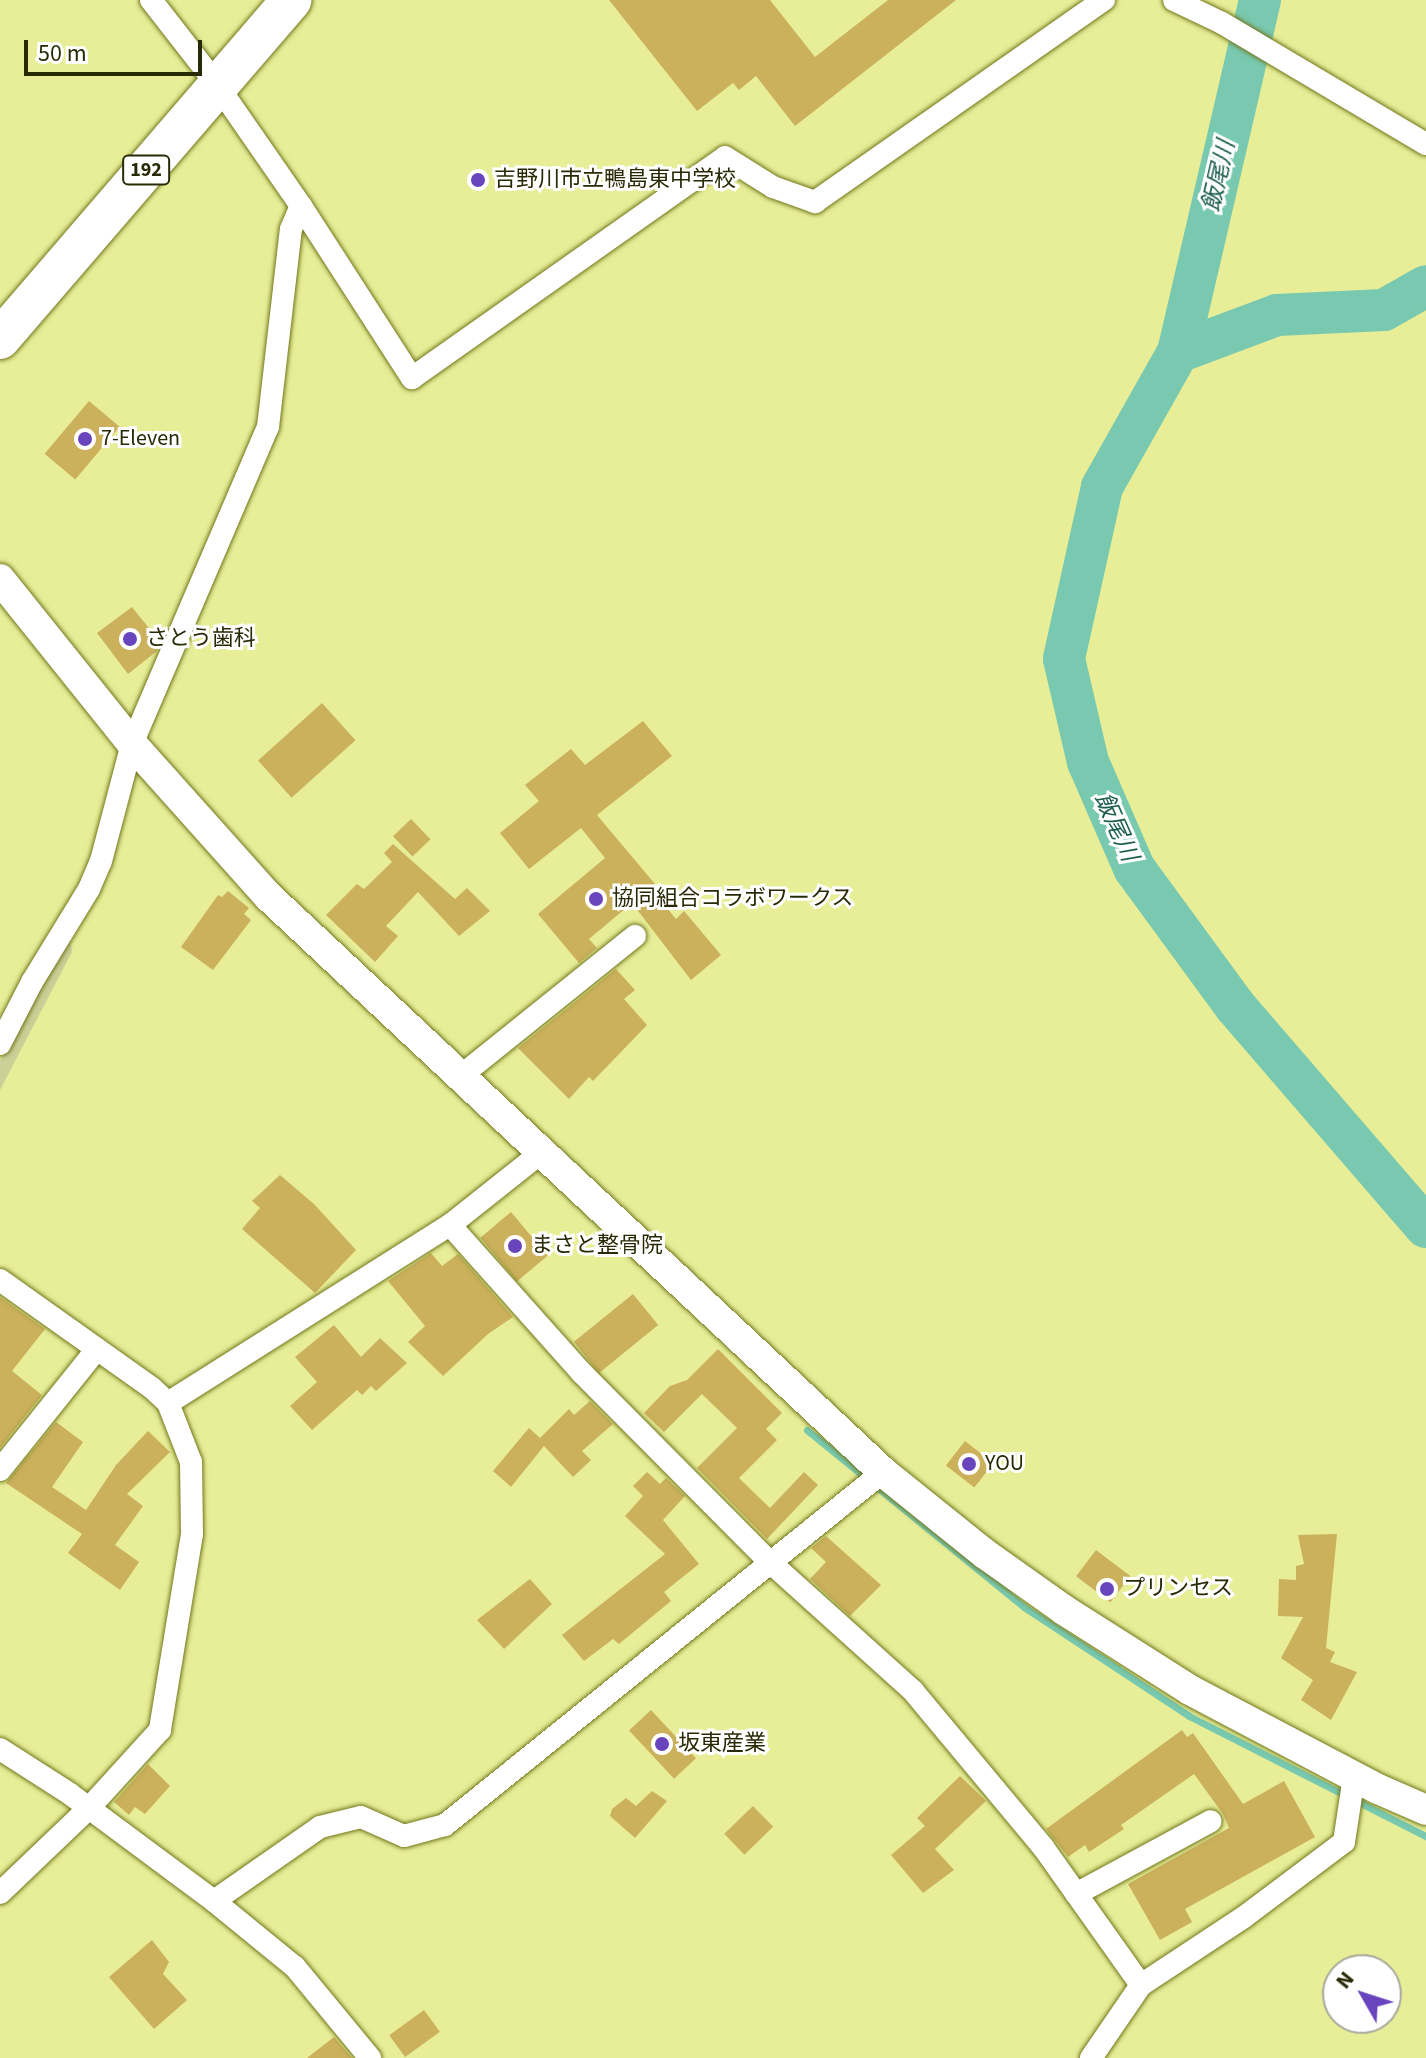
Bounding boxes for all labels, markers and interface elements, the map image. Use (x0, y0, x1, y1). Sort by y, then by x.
scale bar (28, 24, 206, 74)
text: 50 m (38, 36, 87, 71)
water label: 飯尾川 (1197, 138, 1241, 214)
road number: 192 (122, 154, 170, 186)
place label: 吉野川市立鴨島東中学校 (494, 167, 736, 193)
marker: 吉野川市立鴨島東中学校 (469, 171, 487, 189)
place label: 7-Eleven (101, 426, 180, 452)
marker: 7-Eleven (76, 430, 94, 448)
place label: さとう歯科 (146, 626, 256, 652)
marker: さとう歯科 (121, 630, 139, 648)
water label: 飯尾川 (1088, 788, 1144, 866)
place label: 協同組合コラボワークス (612, 886, 854, 912)
marker: 協同組合コラボワークス (587, 890, 605, 908)
place label: まさと整骨院 (531, 1233, 663, 1259)
marker: まさと整骨院 (506, 1237, 524, 1255)
place label: YOU (985, 1451, 1024, 1477)
marker: YOU (960, 1455, 978, 1473)
place label: プリンセス (1123, 1576, 1233, 1602)
marker: プリンセス (1098, 1580, 1116, 1598)
place label: 坂東産業 (678, 1731, 766, 1757)
marker: 坂東産業 (653, 1735, 671, 1753)
north arrow (1322, 1954, 1402, 2034)
text: N (1328, 1964, 1362, 1996)

